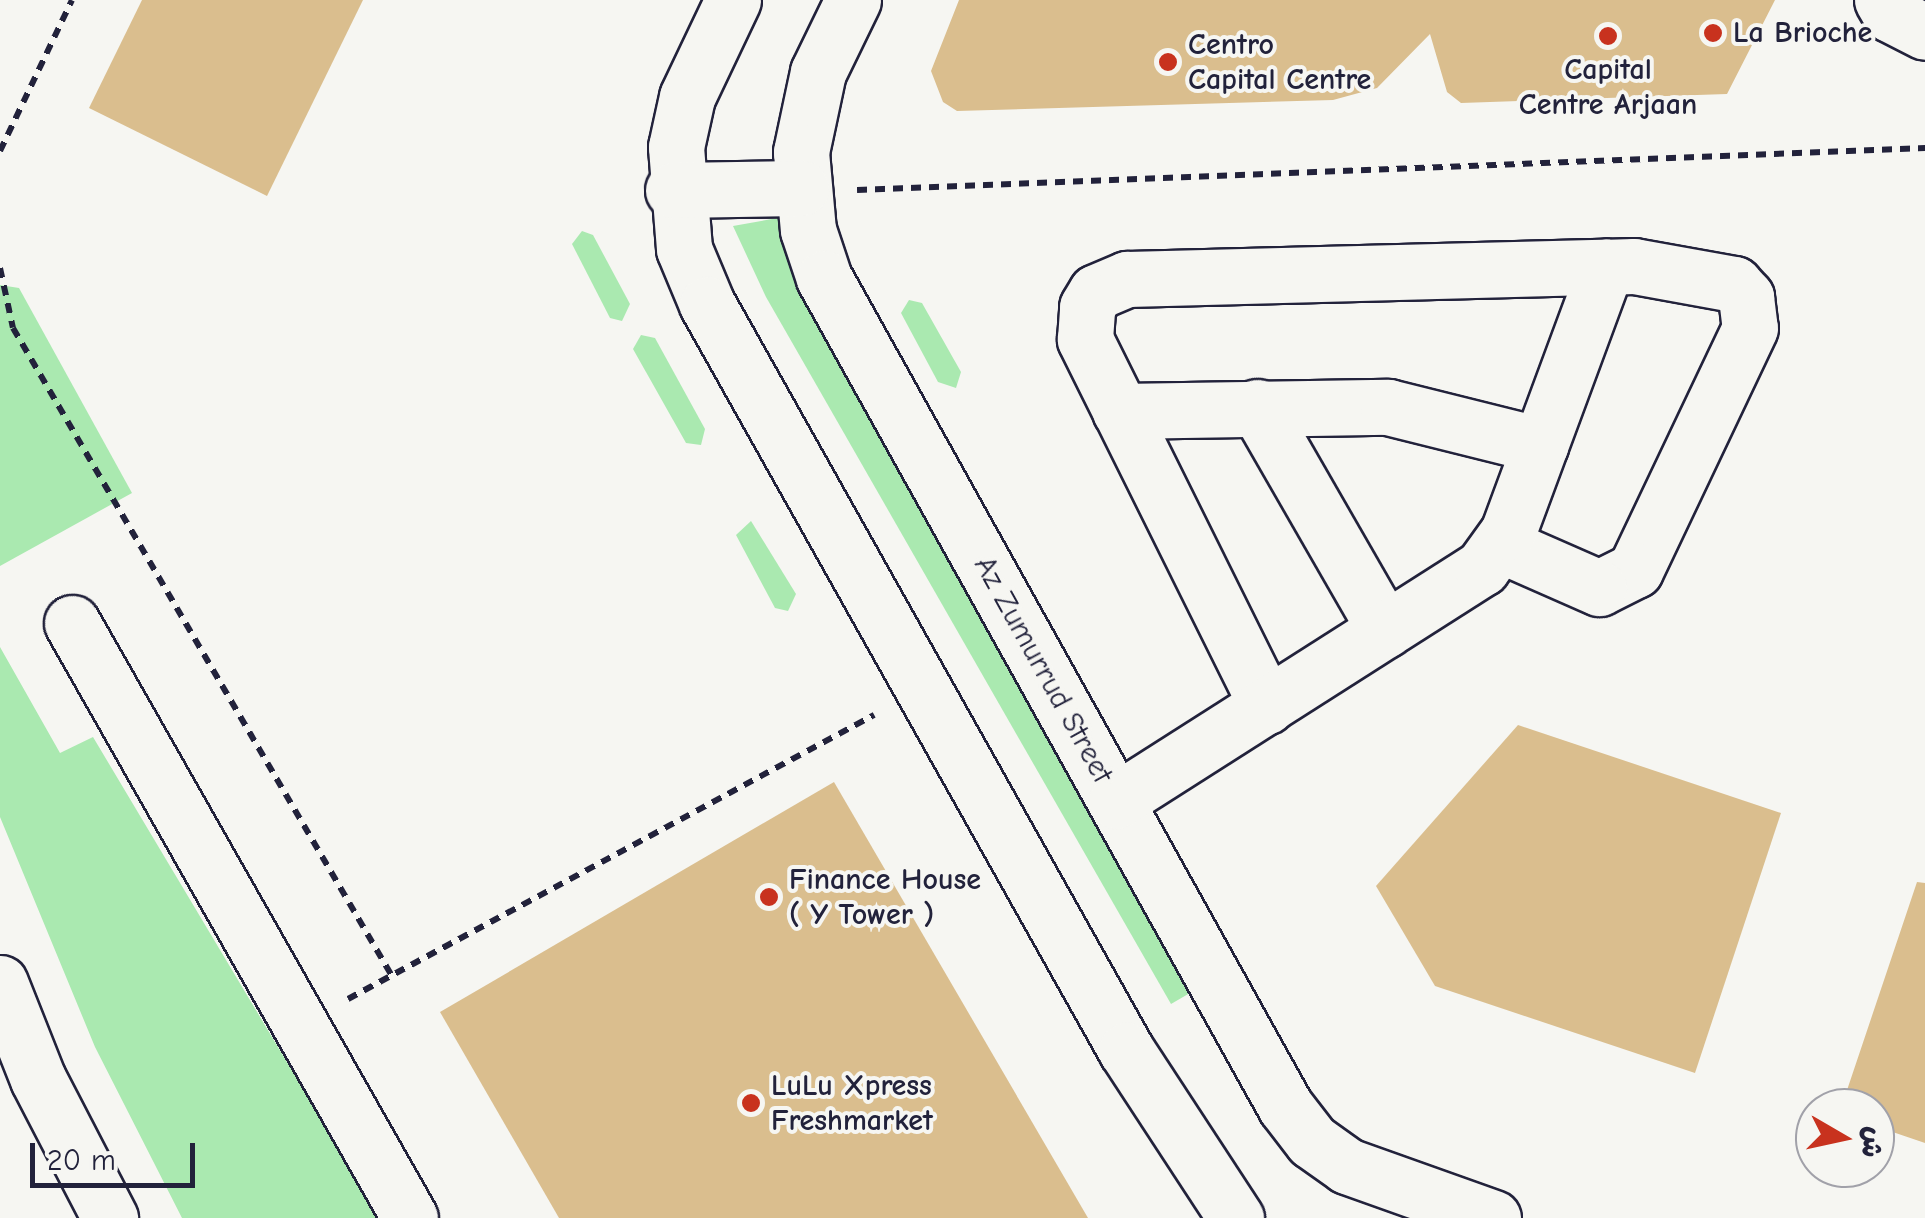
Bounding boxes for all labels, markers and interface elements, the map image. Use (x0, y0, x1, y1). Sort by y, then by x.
place label: La Brioche (1733, 15, 1872, 51)
marker: La Brioche (1702, 22, 1724, 44)
marker: Capital Centre Arjaan (1597, 25, 1619, 47)
place label: Centro Capital Centre (1188, 27, 1371, 98)
marker: Centro Capital Centre (1157, 51, 1179, 73)
place label: Capital Centre Arjaan (1519, 52, 1697, 122)
street label: Az Zumurrud Street (966, 550, 1120, 790)
place label: Finance House ( Y Tower ) (789, 862, 981, 932)
marker: Finance House ( Y Tower ) (758, 886, 780, 908)
place label: LuLu Xpress Freshmarket (771, 1068, 933, 1138)
north arrow (1795, 1088, 1895, 1188)
marker: LuLu Xpress Freshmarket (740, 1092, 762, 1114)
scale bar (35, 1123, 200, 1185)
text: ش (1854, 1125, 1891, 1160)
text: 20 m (47, 1143, 116, 1178)

